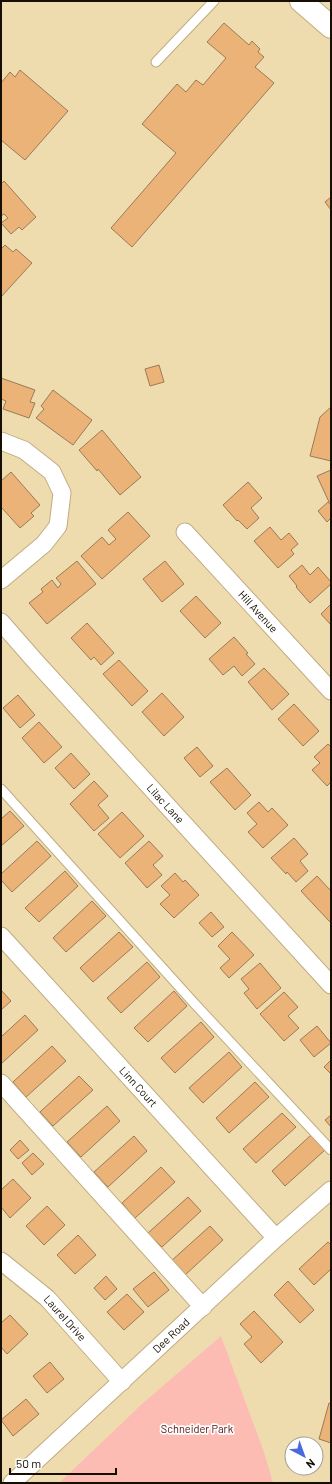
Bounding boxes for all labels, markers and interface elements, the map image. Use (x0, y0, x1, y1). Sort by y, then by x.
street label: Hill Avenue (236, 588, 281, 635)
street label: Lilac Lane (145, 781, 187, 826)
street label: Linn Court (117, 1064, 160, 1109)
street label: Laurel Drive (42, 1292, 89, 1343)
street label: Dee Road (150, 1315, 192, 1355)
park label: Schneider Park (161, 1422, 234, 1435)
north arrow (284, 1436, 324, 1476)
scale bar (10, 1450, 116, 1476)
text: 50 m (16, 1456, 41, 1470)
text: N (304, 1457, 318, 1471)

